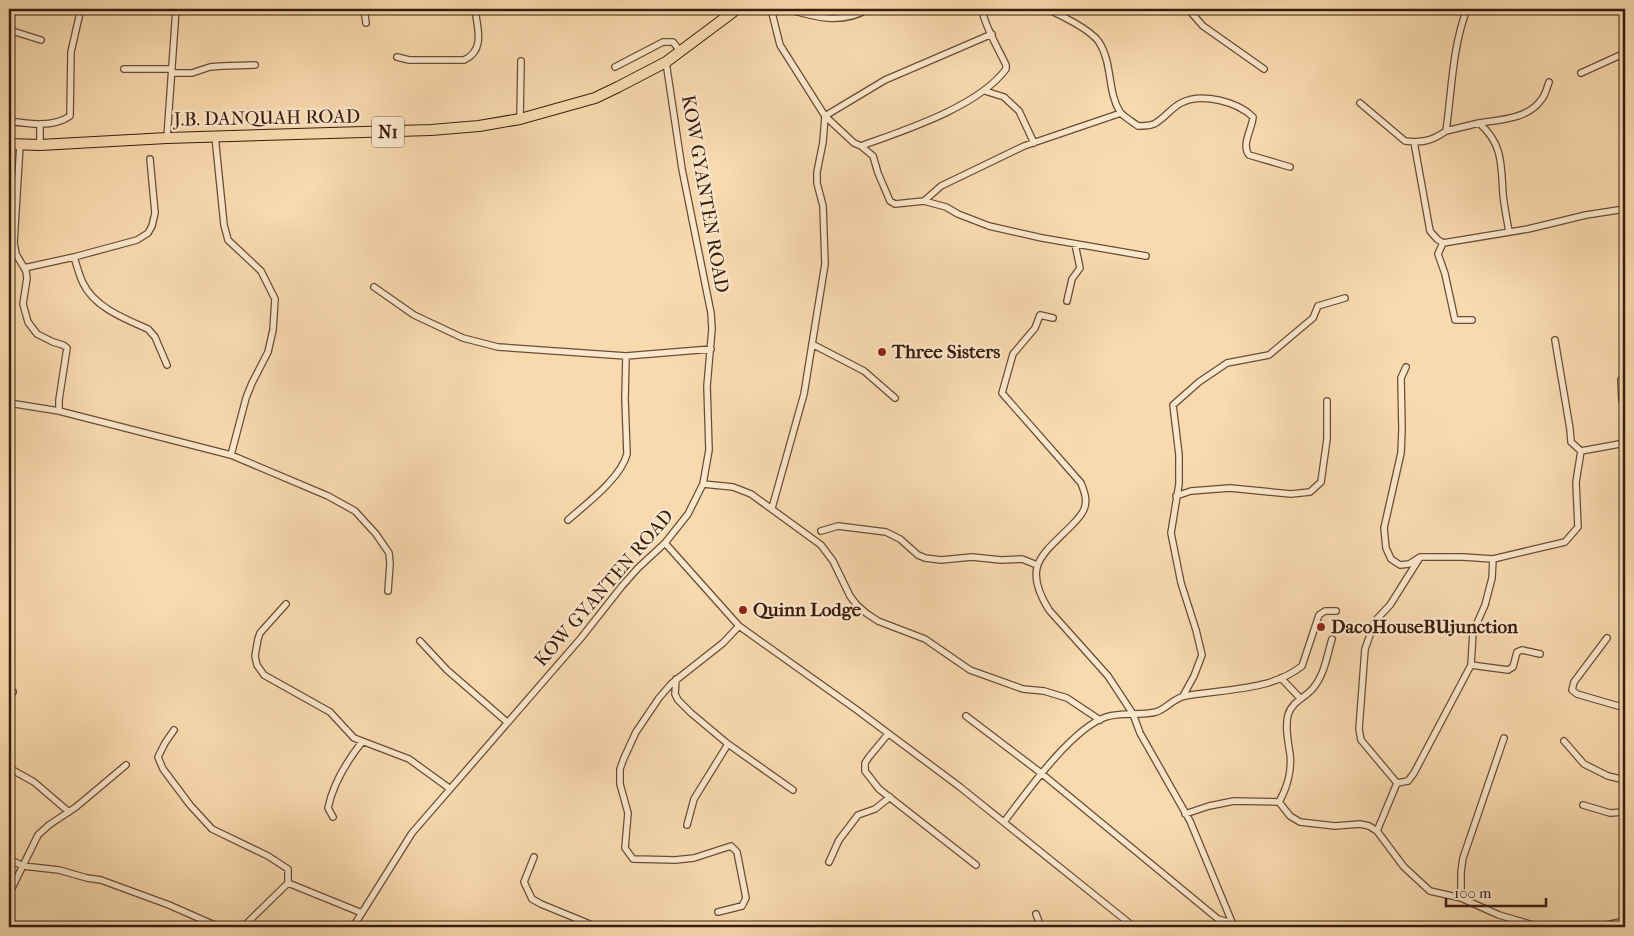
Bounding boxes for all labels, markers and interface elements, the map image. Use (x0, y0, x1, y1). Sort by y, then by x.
street label: KOW GYANTEN ROAD (677, 93, 733, 295)
street label: J.B. DANQUAH ROAD (172, 105, 360, 131)
road number: N1 (372, 116, 404, 148)
place label: Three Sisters (891, 341, 1000, 363)
marker: Three Sisters (876, 346, 888, 358)
street label: KOW GYANTEN ROAD (530, 505, 678, 671)
place label: Quinn Lodge (753, 599, 862, 621)
marker: Quinn Lodge (737, 604, 749, 616)
place label: DacoHouseBUjunction (1331, 616, 1519, 638)
marker: DacoHouseBUjunction (1315, 621, 1327, 633)
scale bar (1446, 876, 1546, 908)
text: 100 m (1454, 884, 1492, 902)

